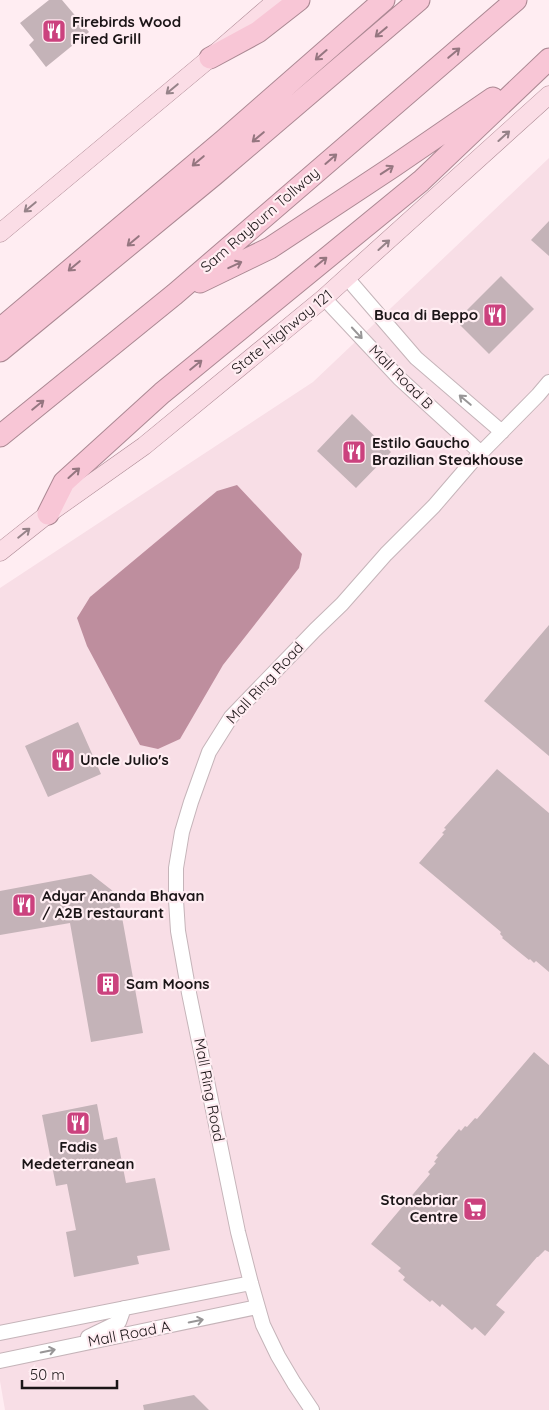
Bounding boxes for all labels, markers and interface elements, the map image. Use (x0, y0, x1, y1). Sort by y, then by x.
place label: Firebirds Wood Fired Grill (72, 12, 181, 48)
restaurant icon: Firebirds Wood Fired Grill (41, 18, 67, 44)
one-way arrow (375, 26, 388, 37)
one-way arrow (448, 47, 461, 59)
one-way arrow (315, 49, 328, 60)
one-way arrow (166, 83, 179, 95)
one-way arrow (498, 130, 511, 142)
one-way arrow (251, 131, 264, 143)
one-way arrow (324, 153, 337, 164)
one-way arrow (192, 156, 205, 167)
street label: Sam Rayburn Tollway (196, 163, 323, 276)
one-way arrow (380, 165, 394, 175)
one-way arrow (24, 202, 37, 213)
one-way arrow (127, 236, 140, 247)
one-way arrow (377, 239, 390, 251)
one-way arrow (315, 257, 328, 268)
one-way arrow (227, 260, 242, 269)
one-way arrow (68, 261, 81, 272)
street label: State Highway 121 (227, 285, 336, 378)
restaurant icon: Buca di Beppo (482, 302, 508, 328)
place label: Buca di Beppo (374, 305, 478, 324)
one-way arrow (351, 327, 363, 340)
street label: Mall Road B (365, 340, 438, 413)
one-way arrow (189, 360, 202, 371)
one-way arrow (458, 394, 471, 406)
one-way arrow (31, 399, 44, 410)
place label: Estilo Gaucho Brazilian Steakhouse (372, 433, 524, 469)
restaurant icon: Estilo Gaucho Brazilian Steakhouse (341, 439, 367, 465)
one-way arrow (68, 467, 81, 479)
one-way arrow (17, 527, 30, 538)
street label: Mall Ring Road (222, 638, 307, 728)
restaurant icon: Uncle Julio's (50, 747, 76, 773)
place label: Uncle Julio's (80, 750, 169, 769)
place label: Adyar Ananda Bhavan / A2B restaurant (42, 886, 204, 922)
restaurant icon: Adyar Ananda Bhavan / A2B restaurant (11, 892, 37, 918)
building icon: Sam Moons (95, 971, 121, 997)
place label: Sam Moons (126, 974, 210, 993)
street label: Mall Ring Road (190, 1037, 229, 1143)
restaurant icon: Fadis Medeterranean (65, 1110, 91, 1136)
place label: Fadis Medeterranean (22, 1137, 134, 1173)
place label: Stonebriar Centre (380, 1190, 458, 1226)
supermarket icon: Stonebriar Centre (462, 1196, 488, 1222)
one-way arrow (188, 1315, 204, 1325)
street label: Mall Road A (86, 1316, 172, 1351)
one-way arrow (39, 1346, 55, 1355)
scale bar (22, 1358, 118, 1390)
text: 50 m (30, 1365, 65, 1384)

